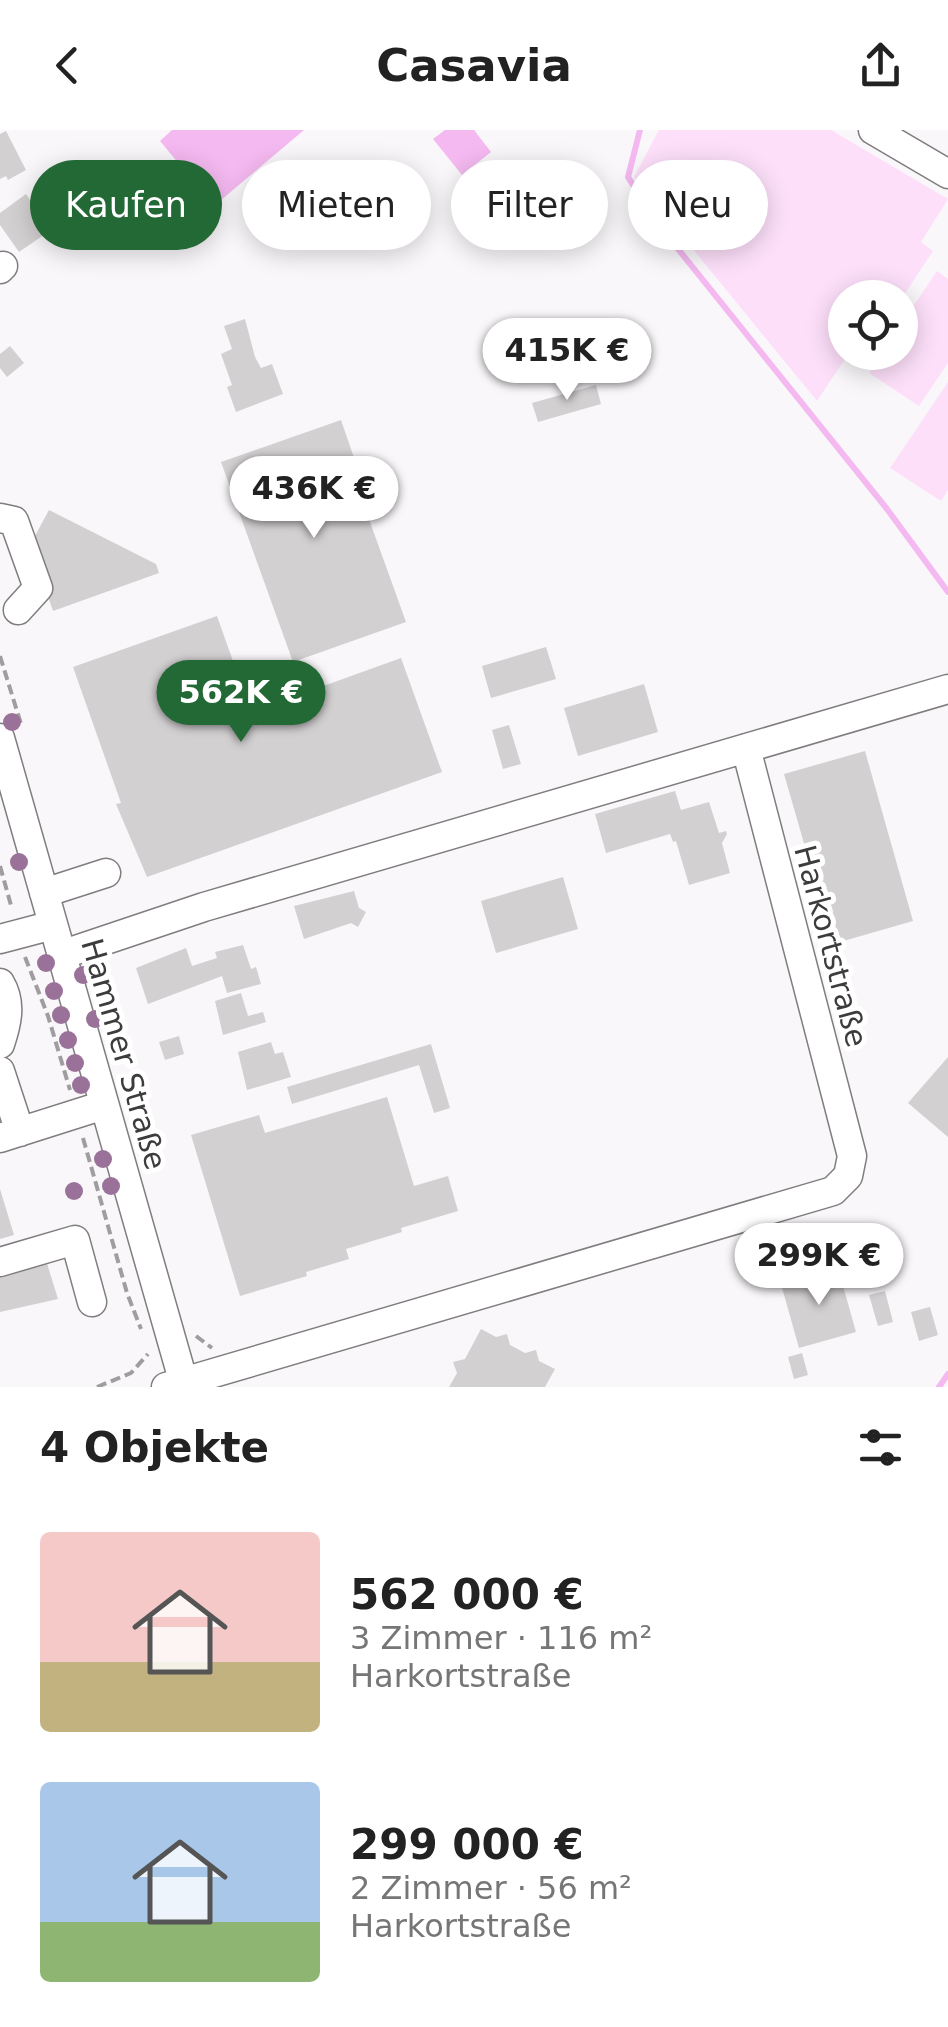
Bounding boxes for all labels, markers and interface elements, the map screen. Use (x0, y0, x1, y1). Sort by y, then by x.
icon: back (40, 38, 95, 93)
icon: share (853, 38, 908, 93)
text: Casavia (376, 39, 572, 92)
chip: Kaufen (30, 160, 222, 250)
chip: Mieten (242, 160, 431, 250)
chip: Filter (451, 160, 608, 250)
chip: Neu (628, 160, 768, 250)
map controls (828, 280, 918, 370)
button: locate (828, 280, 918, 370)
pin: 415K € (486, 318, 648, 403)
text: 415K € (505, 331, 630, 369)
pin: 436K € (233, 456, 395, 541)
text: 436K € (252, 469, 377, 507)
pin: 562K € (160, 660, 322, 745)
text: 562K € (179, 673, 304, 711)
street label: Harkortstraße (787, 841, 875, 1051)
street label: Hammer Straße (74, 935, 174, 1173)
pin: 299K € (738, 1223, 900, 1308)
text: 299K € (757, 1236, 882, 1274)
icon: filters (853, 1420, 908, 1475)
text: 4 Objekte (40, 1423, 269, 1472)
text: 562 000 € (350, 1570, 584, 1619)
icon: home (120, 1572, 240, 1692)
text: 3 Zimmer · 116 m² (350, 1619, 652, 1657)
text: Harkortstraße (350, 1657, 571, 1695)
text: 299 000 € (350, 1820, 584, 1869)
icon: home (120, 1822, 240, 1942)
text: 2 Zimmer · 56 m² (350, 1869, 632, 1907)
text: Harkortstraße (350, 1907, 571, 1945)

